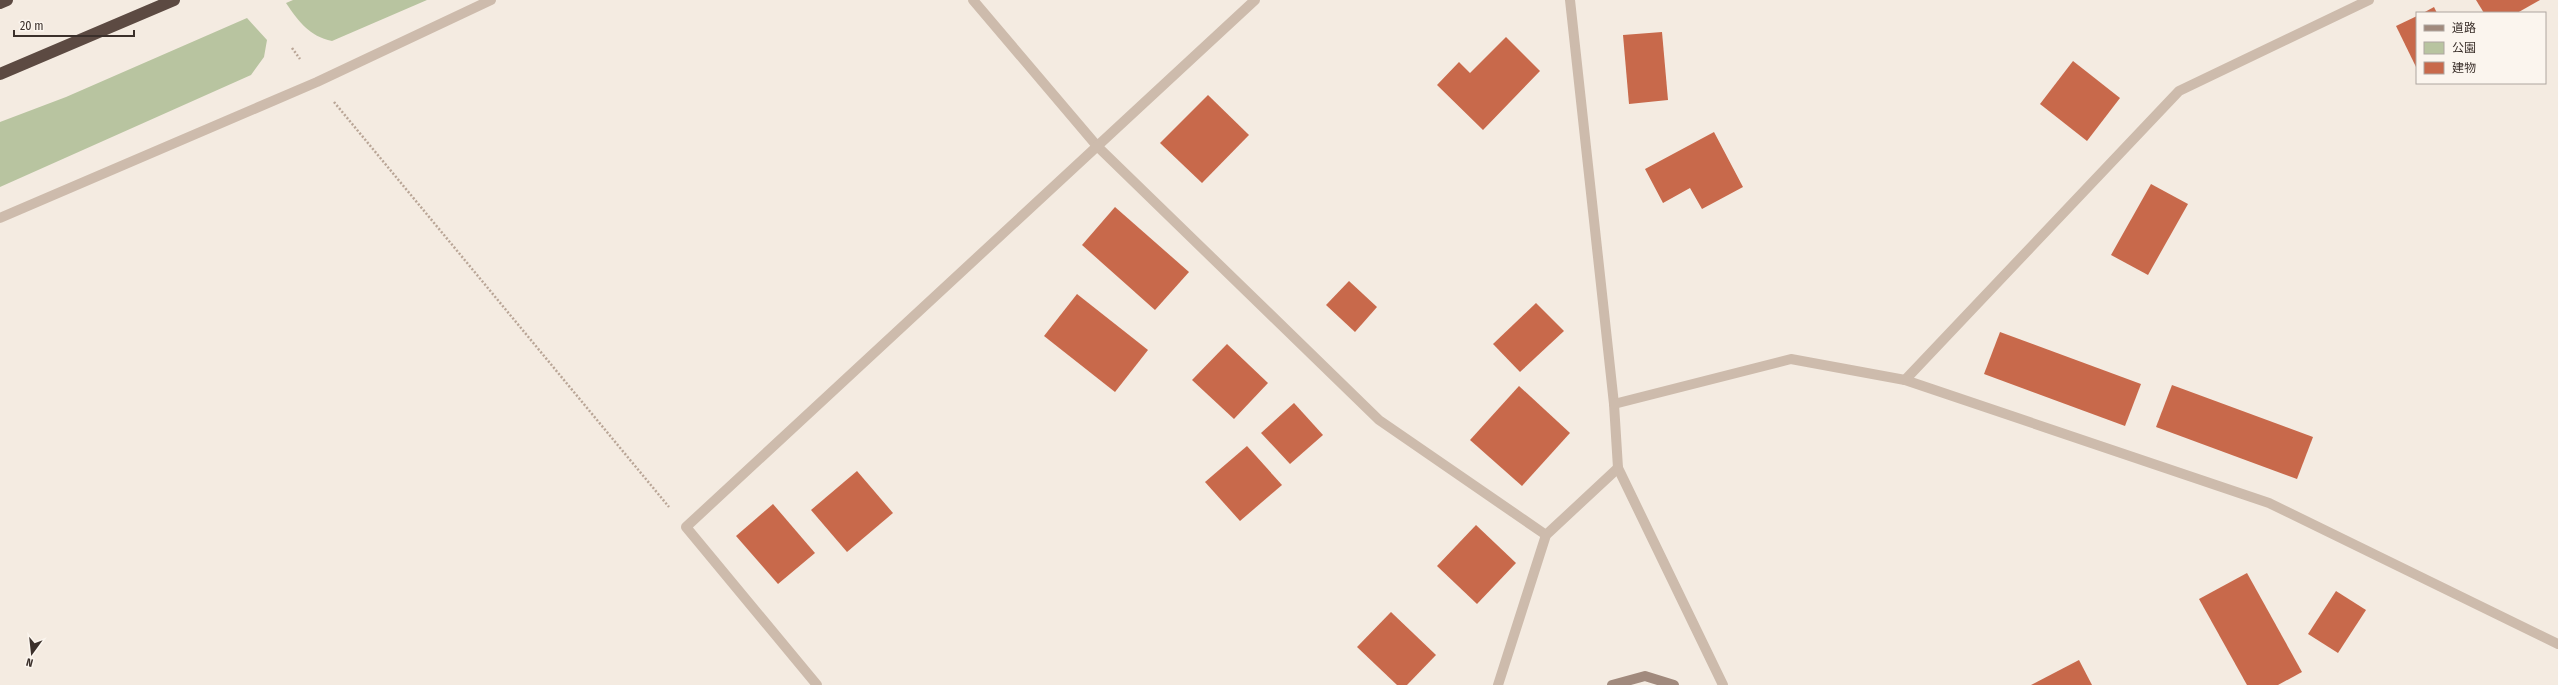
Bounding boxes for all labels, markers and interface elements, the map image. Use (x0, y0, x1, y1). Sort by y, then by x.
scale bar (14, 12, 134, 38)
legend (2416, 12, 2546, 84)
text: 20 m (20, 19, 44, 33)
text: 道路 (2452, 21, 2476, 35)
text: 公園 (2452, 41, 2476, 55)
text: 建物 (2452, 61, 2476, 75)
north arrow (12, 633, 52, 673)
text: N (25, 655, 34, 669)

